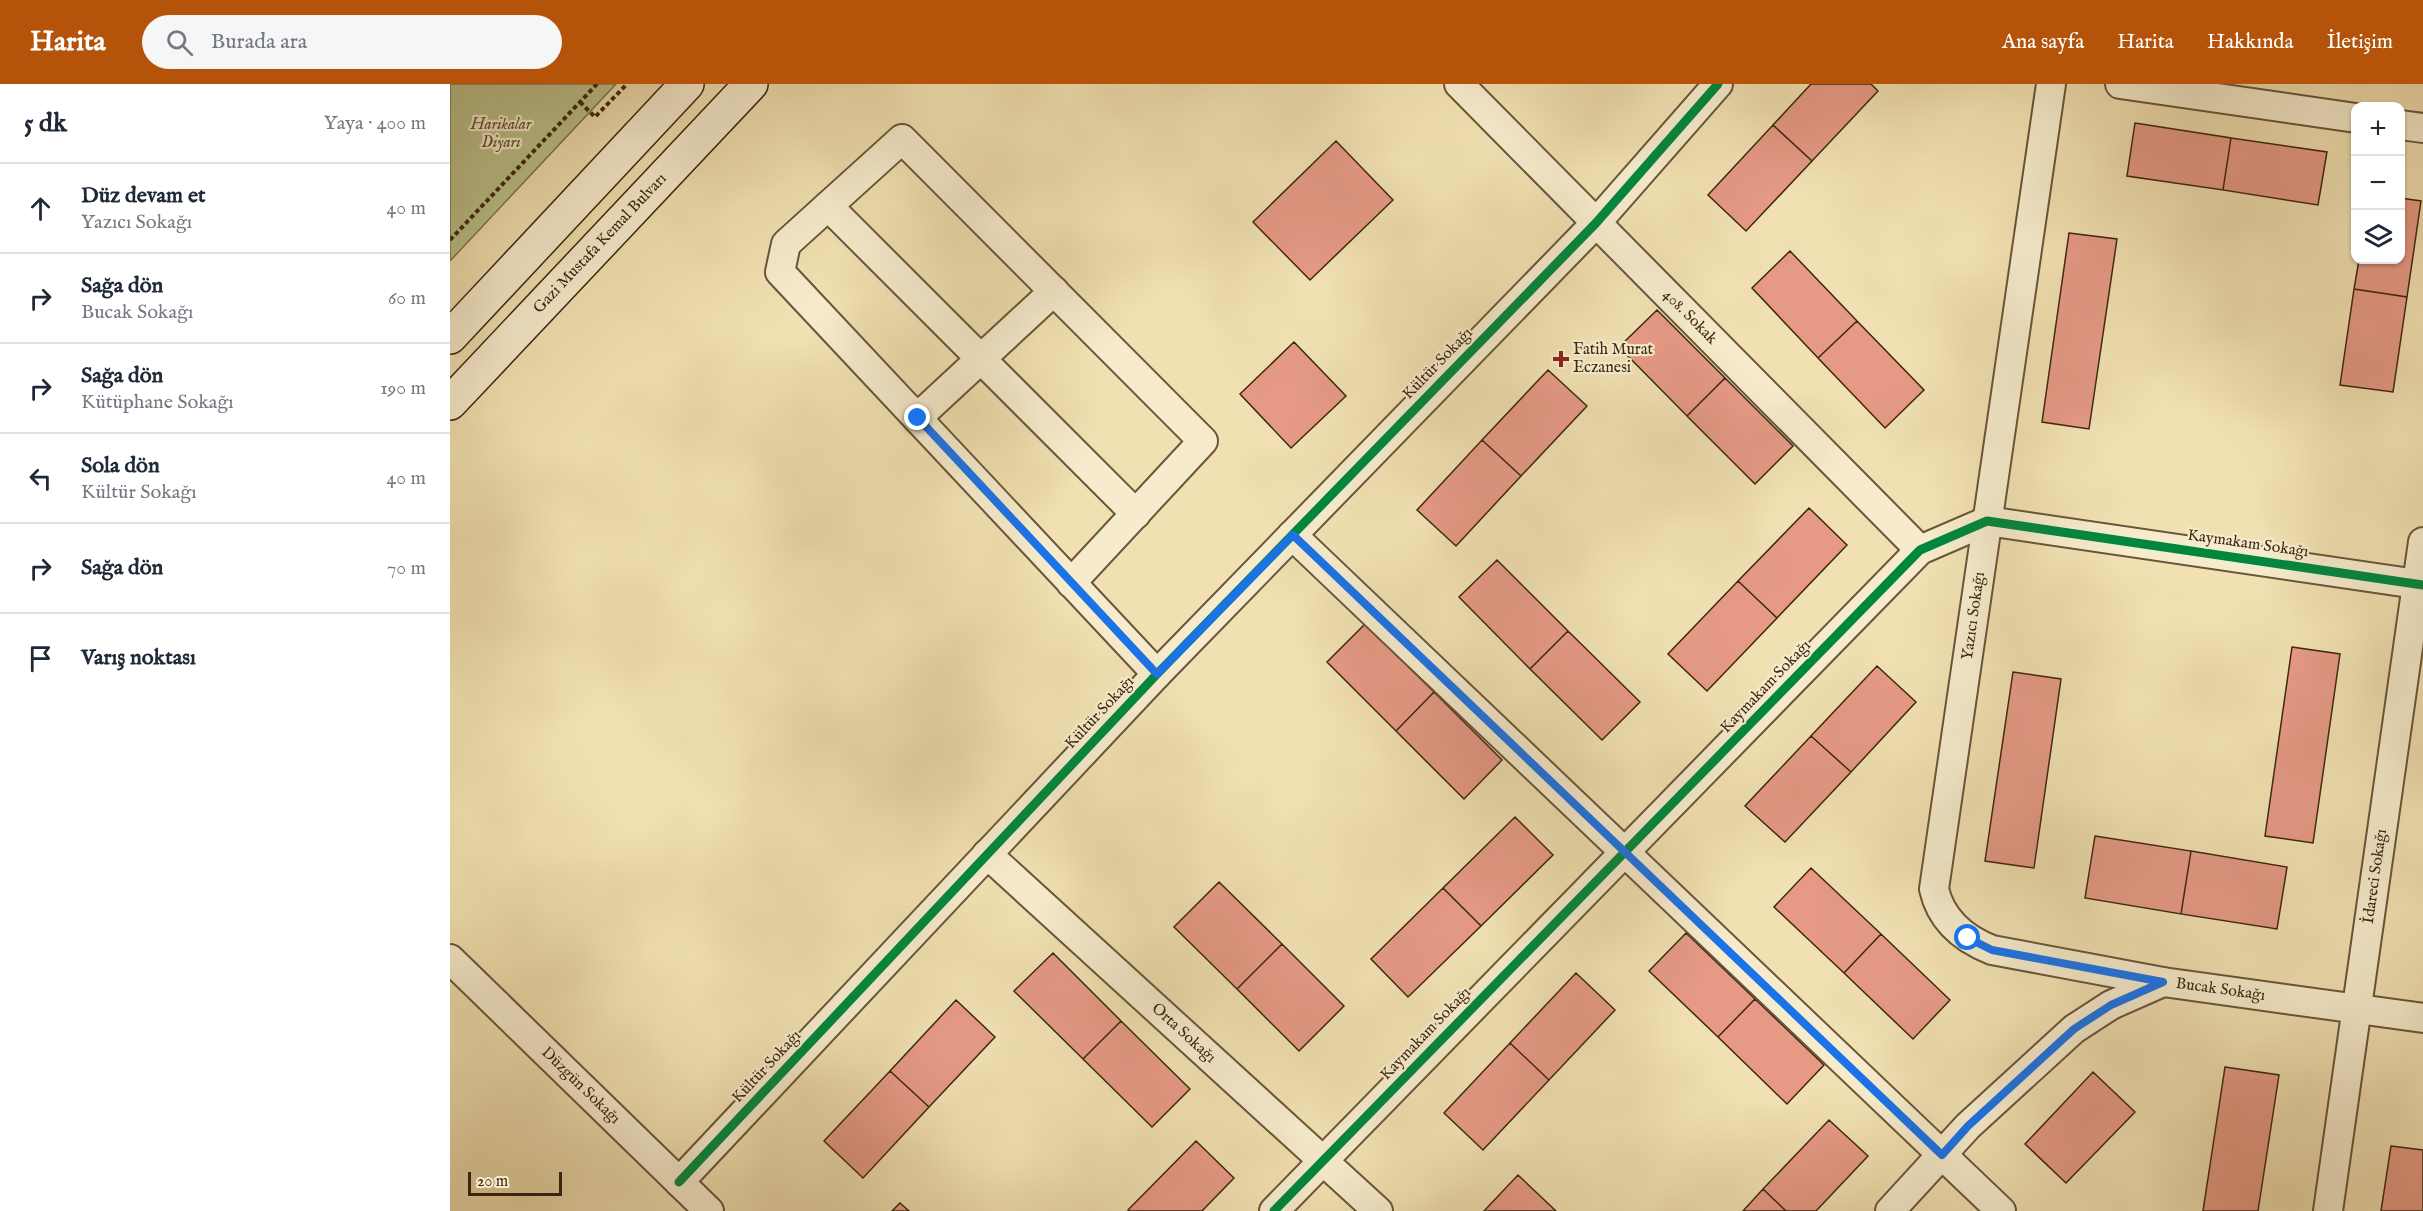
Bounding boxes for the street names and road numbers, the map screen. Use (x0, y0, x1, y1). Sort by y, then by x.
street label: Gazi Mustafa Kemal Bulvarı (529, 169, 671, 318)
street label: 408. Sokak (1658, 285, 1722, 349)
street label: Kültür Sokağı (1399, 324, 1477, 404)
street label: Kaymakam Sokağı (2186, 526, 2310, 562)
street label: Yazıcı Sokağı (1958, 571, 1990, 661)
street label: Kaymakam Sokağı (1716, 636, 1816, 738)
street label: Kültür Sokağı (1061, 672, 1139, 754)
street label: İdareci Sokağı (2357, 828, 2392, 925)
street label: Bucak Sokağı (2175, 974, 2266, 1006)
street label: Kaymakam Sokağı (1376, 983, 1476, 1085)
street label: Orta Sokağı (1147, 999, 1220, 1068)
street label: Kültür Sokağı (728, 1026, 806, 1108)
street label: Düzgün Sokağı (537, 1043, 624, 1129)

